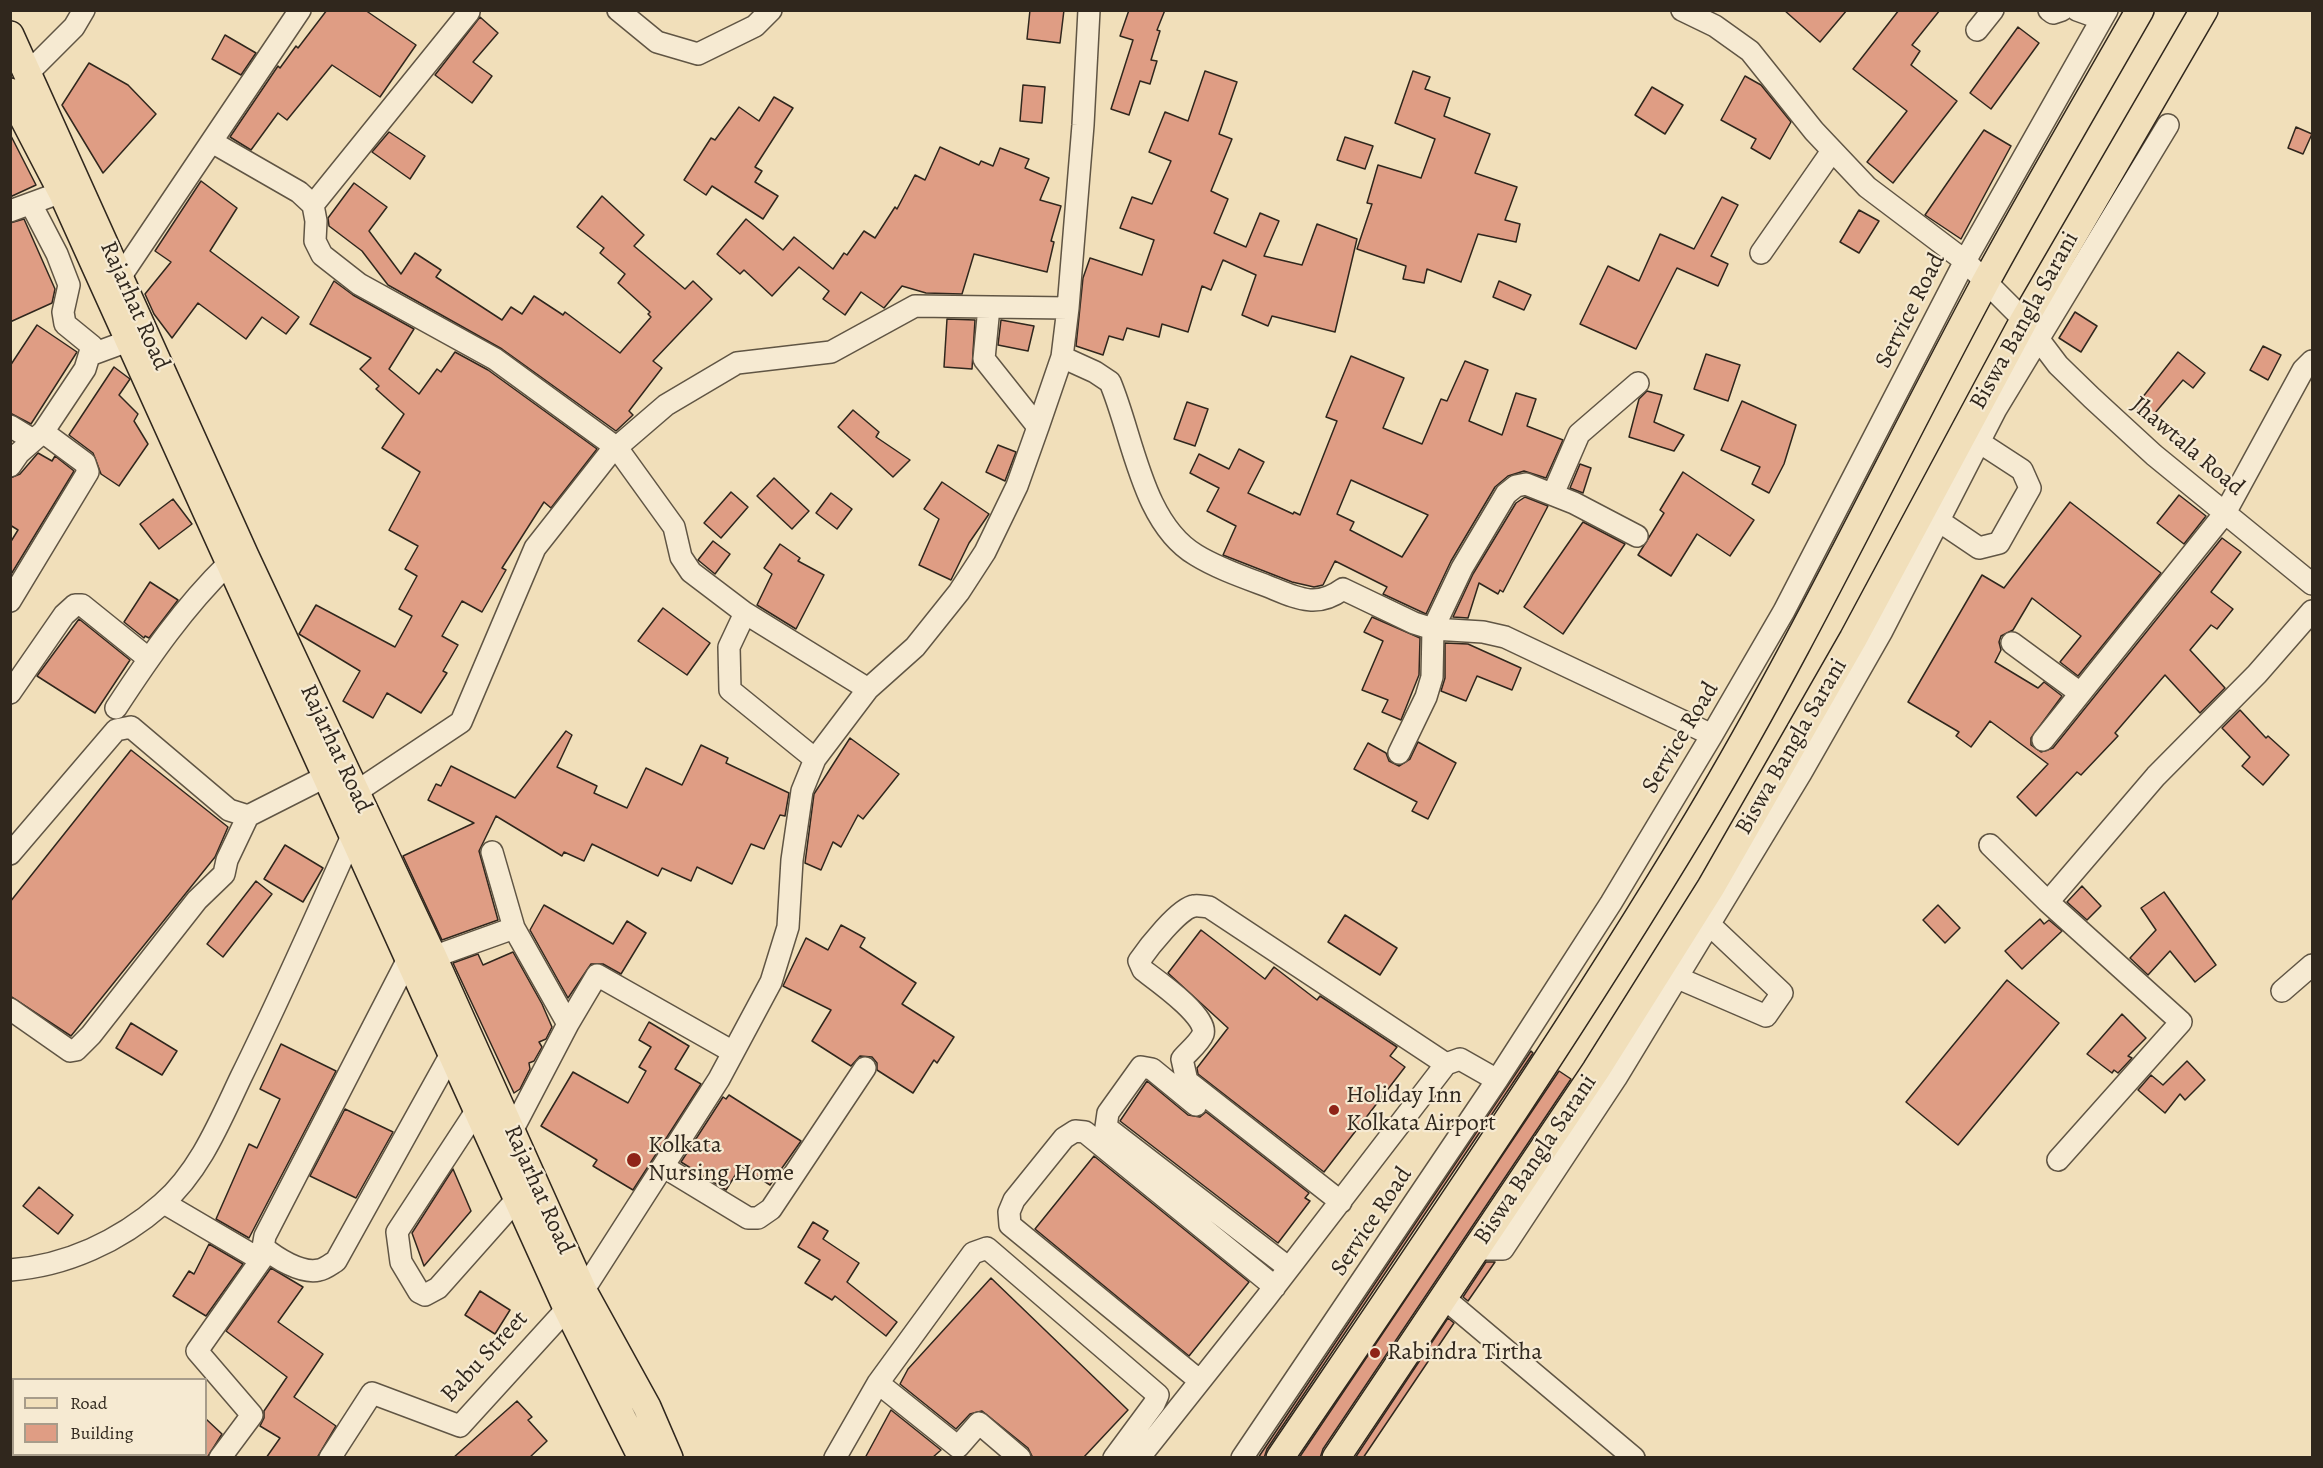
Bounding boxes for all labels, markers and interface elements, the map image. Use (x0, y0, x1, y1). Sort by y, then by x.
street label: Biswa Bangla Sarani (1964, 227, 2086, 415)
street label: Rajarhat Road (93, 237, 175, 375)
street label: Service Road (1870, 249, 1952, 373)
street label: Jhawtala Road (2124, 391, 2250, 503)
street label: Biswa Bangla Sarani (1730, 654, 1854, 840)
street label: Service Road (1636, 677, 1726, 799)
street label: Rajarhat Road (293, 680, 377, 818)
street label: Biswa Bangla Sarani (1468, 1069, 1604, 1251)
place label: Holiday Inn Kolkata Airport (1346, 1082, 1496, 1138)
marker: Holiday Inn Kolkata Airport (1327, 1103, 1341, 1117)
street label: Rajarhat Road (497, 1121, 579, 1259)
place label: Kolkata Nursing Home (648, 1132, 794, 1188)
marker: Kolkata Nursing Home (625, 1151, 643, 1169)
street label: Service Road (1325, 1162, 1419, 1282)
street label: Babu Street (435, 1305, 535, 1409)
place label: Rabindra Tirtha (1387, 1339, 1543, 1367)
marker: Rabindra Tirtha (1368, 1346, 1382, 1360)
legend (12, 1378, 207, 1456)
text: Road (70, 1391, 107, 1415)
text: Building (70, 1421, 134, 1445)

